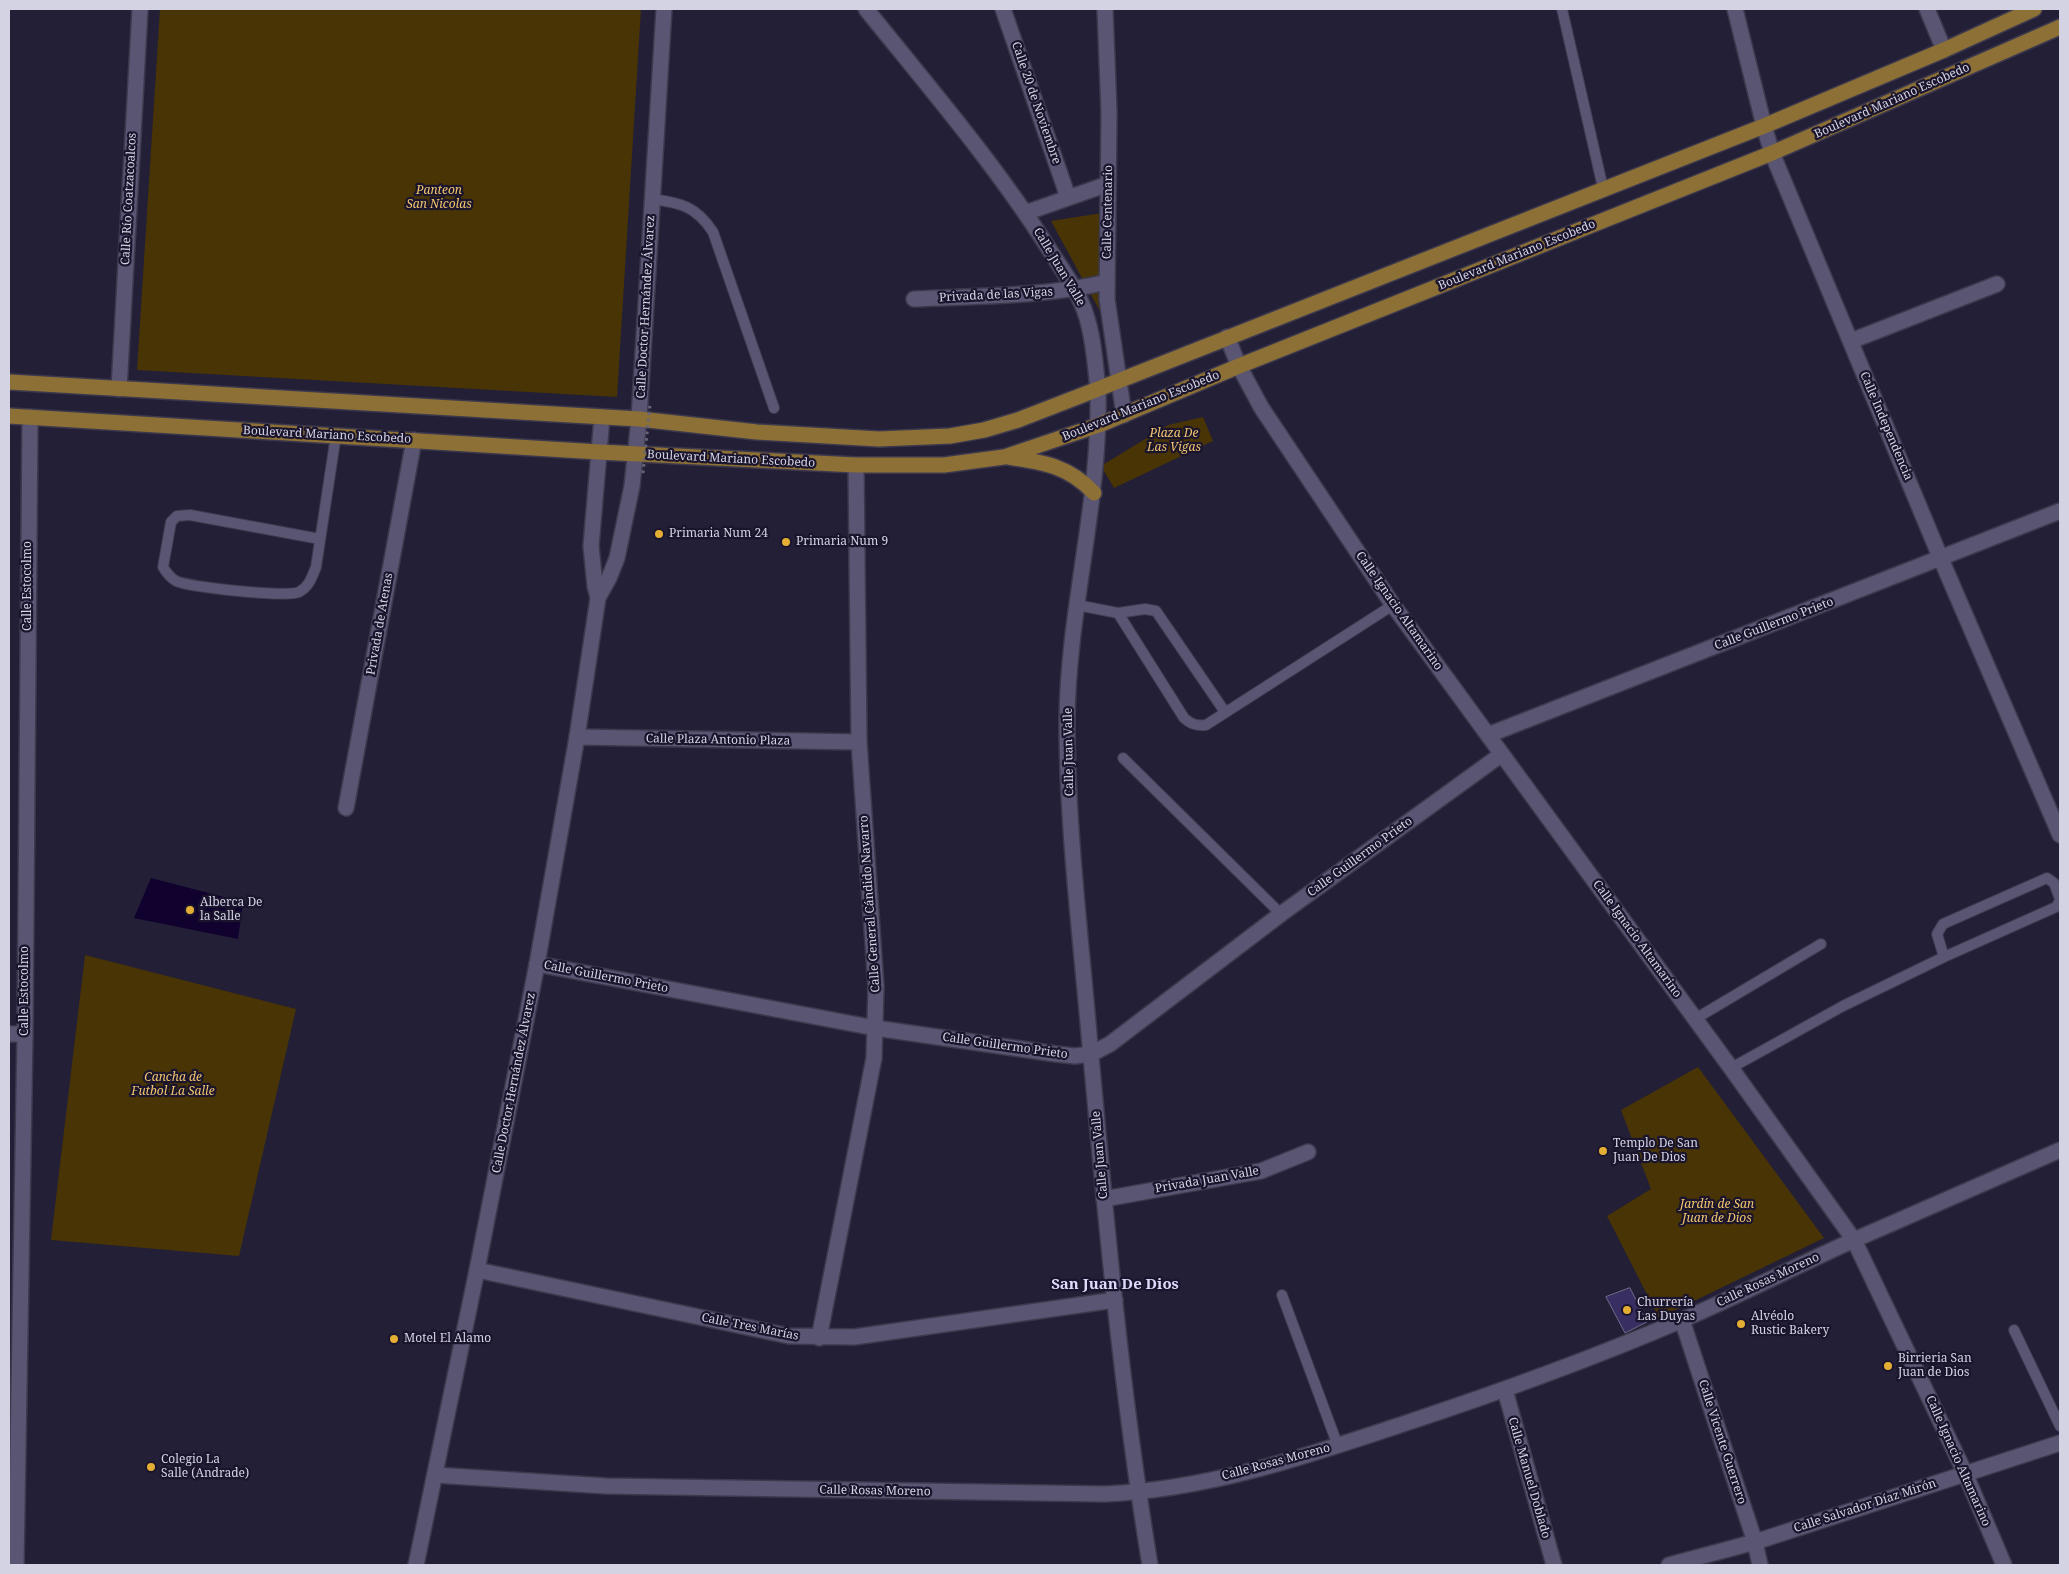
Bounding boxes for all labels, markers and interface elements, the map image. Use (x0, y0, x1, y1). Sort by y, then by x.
street label: Calle 20 de Noviembre (1008, 40, 1064, 166)
street label: Boulevard Mariano Escobedo (1812, 60, 1972, 142)
street label: Calle Río Coatzacoalcos (118, 132, 140, 266)
street label: Calle Centenario (1100, 165, 1116, 259)
park label: Panteon San Nicolas (406, 184, 472, 212)
street label: Calle Doctor Hernández Álvarez (634, 215, 658, 399)
street label: Boulevard Mariano Escobedo (1436, 217, 1598, 293)
street label: Calle Juan Valle (1030, 225, 1088, 309)
street label: Privada de las Vigas (939, 285, 1053, 305)
street label: Boulevard Mariano Escobedo (1060, 368, 1222, 444)
street label: Calle Independencia (1857, 370, 1915, 482)
street label: Boulevard Mariano Escobedo (243, 423, 411, 447)
park label: Plaza De Las Vigas (1147, 427, 1201, 455)
street label: Boulevard Mariano Escobedo (647, 447, 815, 471)
place label: Primaria Num 24 (669, 527, 768, 541)
marker: Primaria Num 24 (653, 528, 665, 540)
place label: Primaria Num 9 (796, 535, 888, 549)
marker: Primaria Num 9 (780, 536, 792, 548)
street label: Calle Estocolmo (21, 541, 35, 631)
street label: Calle Ignacio Altamarino (1352, 549, 1446, 673)
street label: Privada de Atenas (364, 572, 396, 676)
street label: Calle Guillermo Prieto (1712, 595, 1836, 653)
street label: Calle Juan Valle (1061, 708, 1077, 796)
street label: Calle Plaza Antonio Plaza (646, 732, 790, 748)
street label: Calle Guillermo Prieto (1305, 814, 1415, 900)
street label: Calle General Cándido Navarro (857, 815, 883, 993)
street label: Calle Ignacio Altamarino (1590, 877, 1684, 1001)
place label: Alberca De la Salle (200, 896, 263, 924)
marker: Alberca De la Salle (184, 904, 196, 916)
street label: Calle Estocolmo (18, 946, 32, 1036)
street label: Calle Guillermo Prieto (543, 958, 669, 996)
street label: Calle Doctor Hernández Álvarez (489, 992, 539, 1174)
street label: Calle Guillermo Prieto (941, 1030, 1069, 1062)
park label: Cancha de Futbol La Salle (131, 1071, 215, 1099)
street label: Calle Juan Valle (1089, 1110, 1111, 1200)
place label: Templo De San Juan De Dios (1613, 1137, 1698, 1165)
marker: Templo De San Juan De Dios (1597, 1145, 1609, 1157)
street label: Privada Juan Valle (1154, 1164, 1260, 1196)
park label: Jardín de San Juan de Dios (1680, 1198, 1754, 1226)
street label: Calle Rosas Moreno (1714, 1250, 1822, 1310)
district label: San Juan De Dios (1051, 1276, 1179, 1294)
place label: Churrería Las Duyas (1637, 1296, 1695, 1324)
marker: Churrería Las Duyas (1621, 1304, 1633, 1316)
place label: Alvéolo Rustic Bakery (1751, 1310, 1829, 1338)
street label: Calle Tres Marías (700, 1311, 800, 1343)
marker: Alvéolo Rustic Bakery (1735, 1318, 1747, 1330)
place label: Motel El Alamo (404, 1332, 491, 1346)
marker: Motel El Alamo (388, 1333, 400, 1345)
place label: Birrieria San Juan de Dios (1898, 1352, 1972, 1380)
marker: Birrieria San Juan de Dios (1882, 1360, 1894, 1372)
street label: Calle Vicente Guerrero (1695, 1378, 1749, 1506)
street label: Calle Ignacio Altamarino (1923, 1393, 1993, 1529)
street label: Calle Manuel Doblado (1505, 1416, 1553, 1540)
street label: Calle Rosas Moreno (1220, 1441, 1332, 1483)
place label: Colegio La Salle (Andrade) (161, 1453, 249, 1481)
marker: Colegio La Salle (Andrade) (145, 1461, 157, 1473)
street label: Calle Salvador Díaz Mirón (1792, 1476, 1938, 1536)
street label: Calle Rosas Moreno (819, 1483, 931, 1499)

